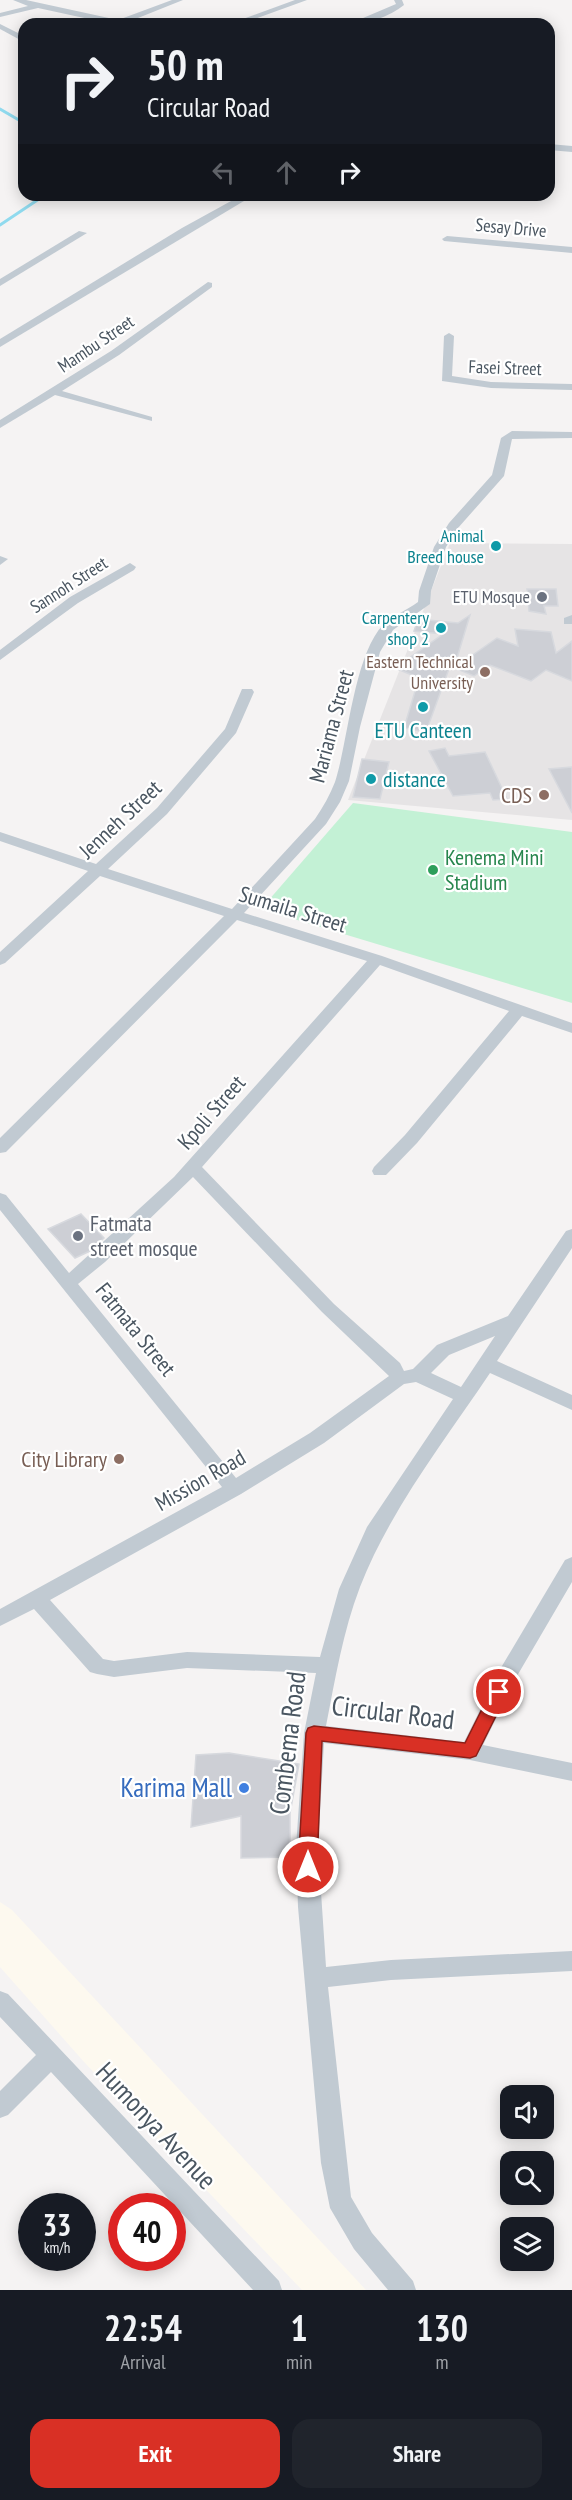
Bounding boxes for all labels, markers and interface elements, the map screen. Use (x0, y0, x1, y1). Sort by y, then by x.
text: 50 m (147, 37, 224, 92)
icon: right (48, 42, 126, 120)
text: Circular Road (147, 90, 270, 124)
icon: left (207, 156, 240, 189)
icon: ahead (270, 156, 303, 189)
icon: right (333, 156, 366, 189)
street label: Sesay Drive (475, 213, 548, 242)
street label: Mambu Street (53, 310, 138, 377)
street label: Fasei Street (468, 355, 542, 380)
place label: Animal Breed house (407, 524, 485, 568)
marker: Animal Breed house (489, 539, 503, 553)
street label: Sannoh Street (26, 551, 112, 618)
place label: ETU Mosque (453, 585, 530, 608)
marker: ETU Mosque (535, 590, 549, 604)
place label: Carpentery shop 2 (362, 606, 429, 650)
marker: Carpentery shop 2 (434, 621, 448, 635)
place label: Eastern Technical University (366, 650, 474, 694)
marker: Eastern Technical University (478, 665, 492, 679)
street label: Mariama Street (302, 666, 360, 786)
marker: ETU Canteen (416, 700, 430, 714)
place label: ETU Canteen (374, 716, 472, 744)
place label: distance (383, 765, 446, 793)
marker: distance (364, 772, 378, 786)
street label: Jenneh Street (72, 774, 167, 865)
place label: CDS (501, 781, 532, 809)
marker: CDS (537, 788, 551, 802)
place label: Kenema Mini Stadium (445, 843, 544, 896)
marker: Kenema Mini Stadium (426, 863, 440, 877)
street label: Sumaila Street (236, 879, 350, 939)
street label: Kpoli Street (171, 1069, 251, 1155)
place label: Fatmata street mosque (90, 1209, 198, 1262)
marker: Fatmata street mosque (71, 1229, 85, 1243)
street label: Fatmata Street (90, 1277, 182, 1381)
street label: Mission Road (150, 1443, 250, 1517)
place label: City Library (21, 1445, 108, 1473)
marker: City Library (112, 1452, 126, 1466)
pin (473, 1666, 524, 1717)
street label: Combema Road (261, 1669, 313, 1816)
icon: arrive (482, 1675, 515, 1708)
street label: Circular Road (330, 1688, 456, 1736)
place label: Karima Mall (121, 1770, 233, 1804)
marker: Karima Mall (237, 1781, 251, 1795)
position arrow (276, 1835, 340, 1899)
street label: Humonya Avenue (89, 2055, 224, 2196)
map controls (500, 2085, 554, 2271)
button: sound (500, 2085, 554, 2139)
button: search (500, 2151, 554, 2205)
speed limit sign: 40 (108, 2193, 186, 2271)
text: 33 (43, 2205, 71, 2244)
button: layers (500, 2217, 554, 2271)
text: km/h (44, 2238, 70, 2257)
text: 22:54 (104, 2304, 182, 2351)
text: 1 (290, 2304, 308, 2351)
text: 130 (416, 2304, 468, 2351)
text: Arrival (120, 2349, 166, 2375)
text: min (286, 2349, 312, 2375)
text: m (436, 2349, 449, 2375)
button: Exit (30, 2419, 280, 2488)
button: Share (292, 2419, 542, 2488)

